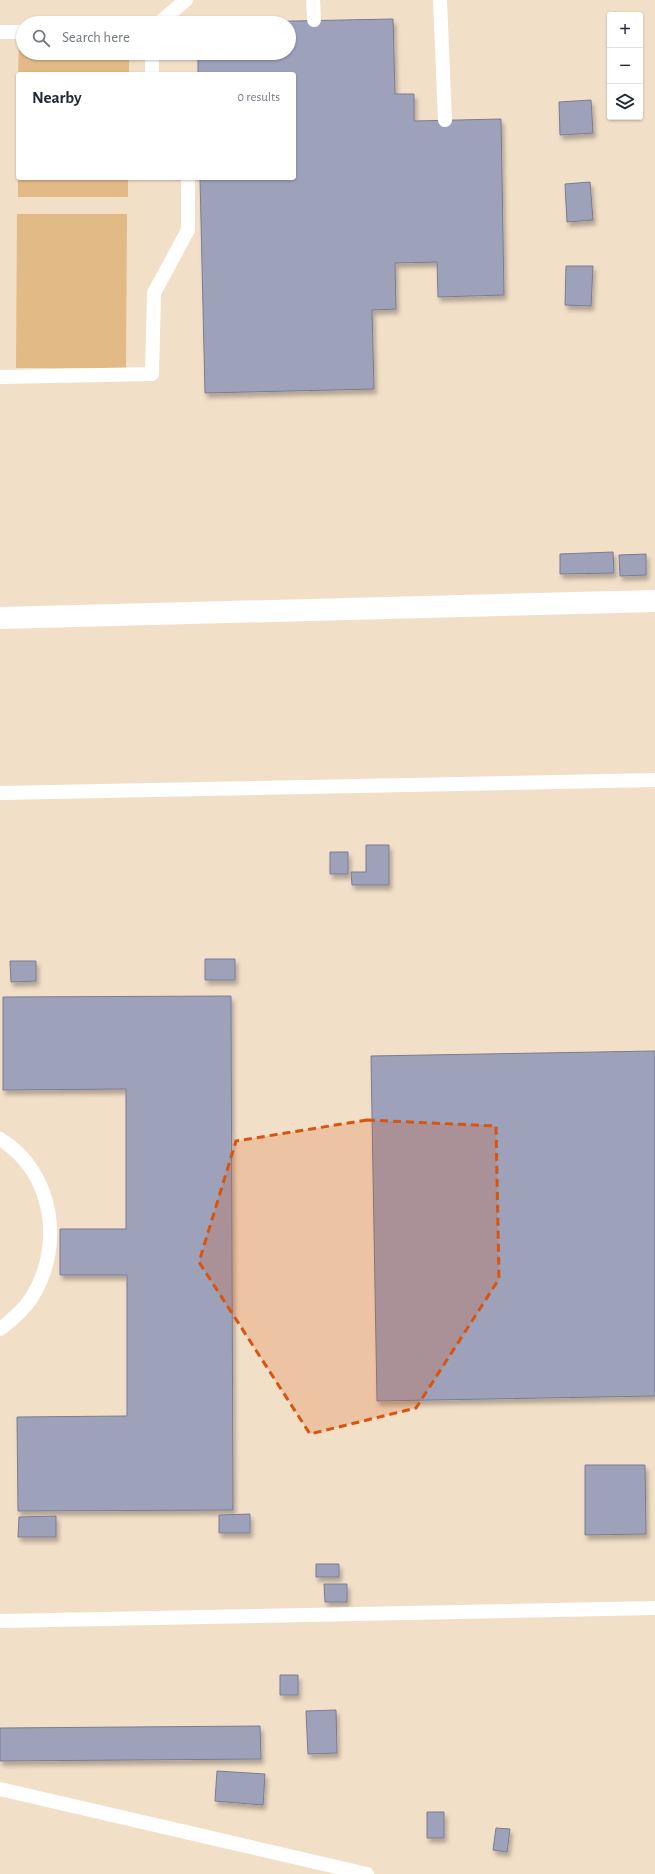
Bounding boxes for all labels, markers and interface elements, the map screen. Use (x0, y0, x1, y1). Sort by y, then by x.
map controls (607, 12, 643, 120)
button: + (607, 12, 643, 48)
search box (16, 16, 296, 60)
icon: search (30, 27, 52, 49)
text: Search here (62, 30, 130, 45)
button: − (607, 48, 643, 84)
button: layers (607, 84, 643, 120)
text: Nearby (32, 89, 82, 106)
text: 0 results (237, 91, 280, 104)

